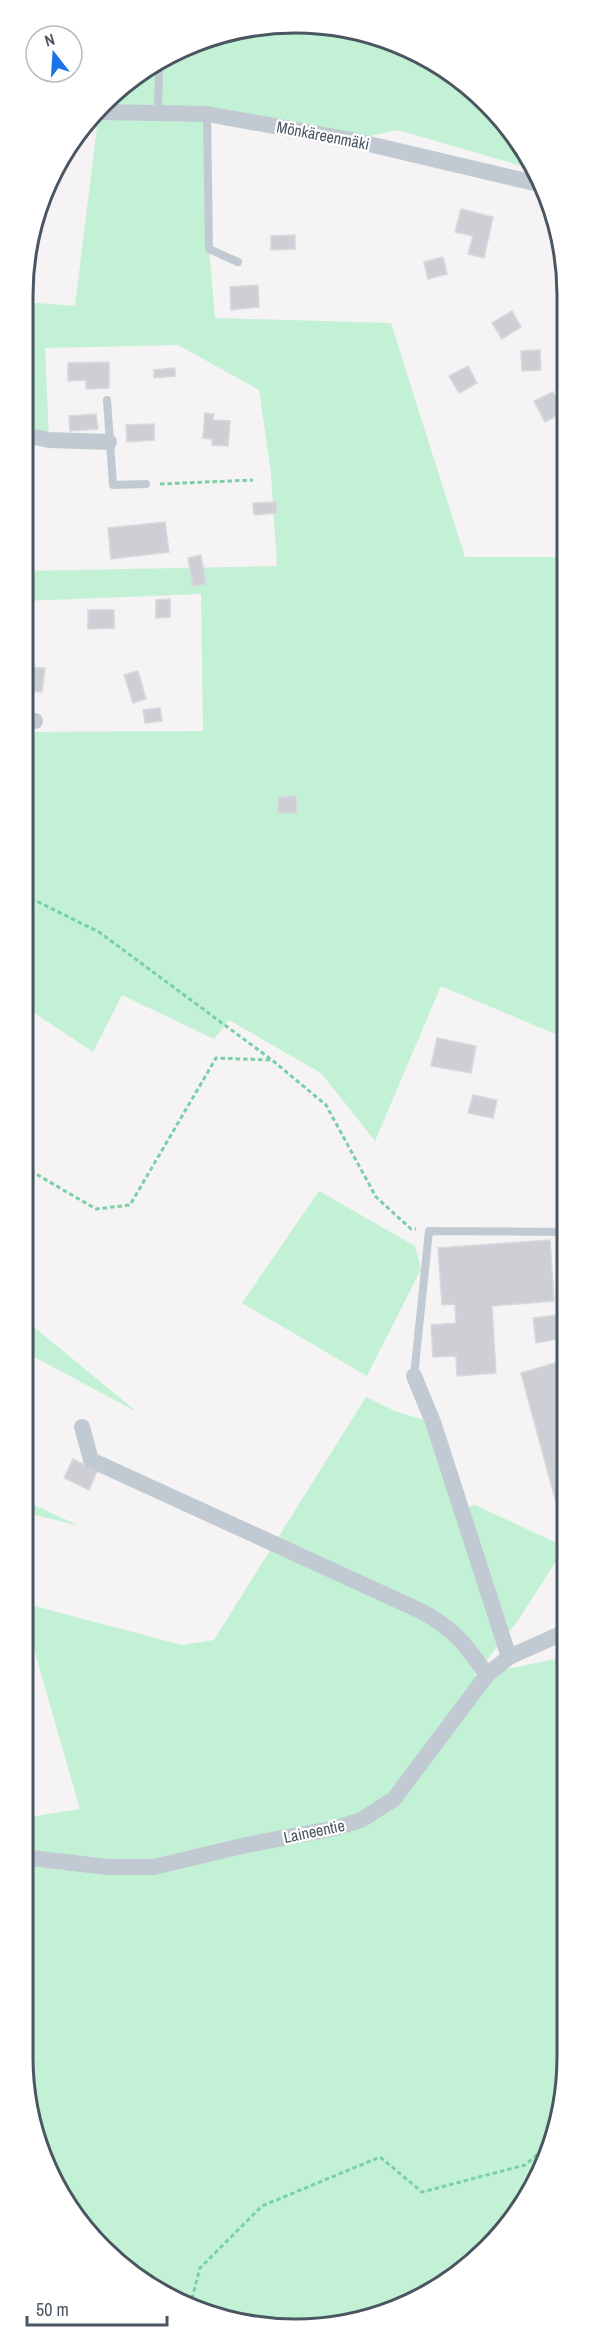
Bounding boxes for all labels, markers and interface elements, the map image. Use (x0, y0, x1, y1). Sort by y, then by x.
north arrow (24, 24, 84, 84)
text: N (42, 28, 57, 52)
street label: Mönkäreenmäki (275, 115, 371, 155)
street label: Laineentie (281, 1814, 347, 1848)
scale bar (27, 2289, 166, 2327)
text: 50 m (36, 2297, 69, 2322)

